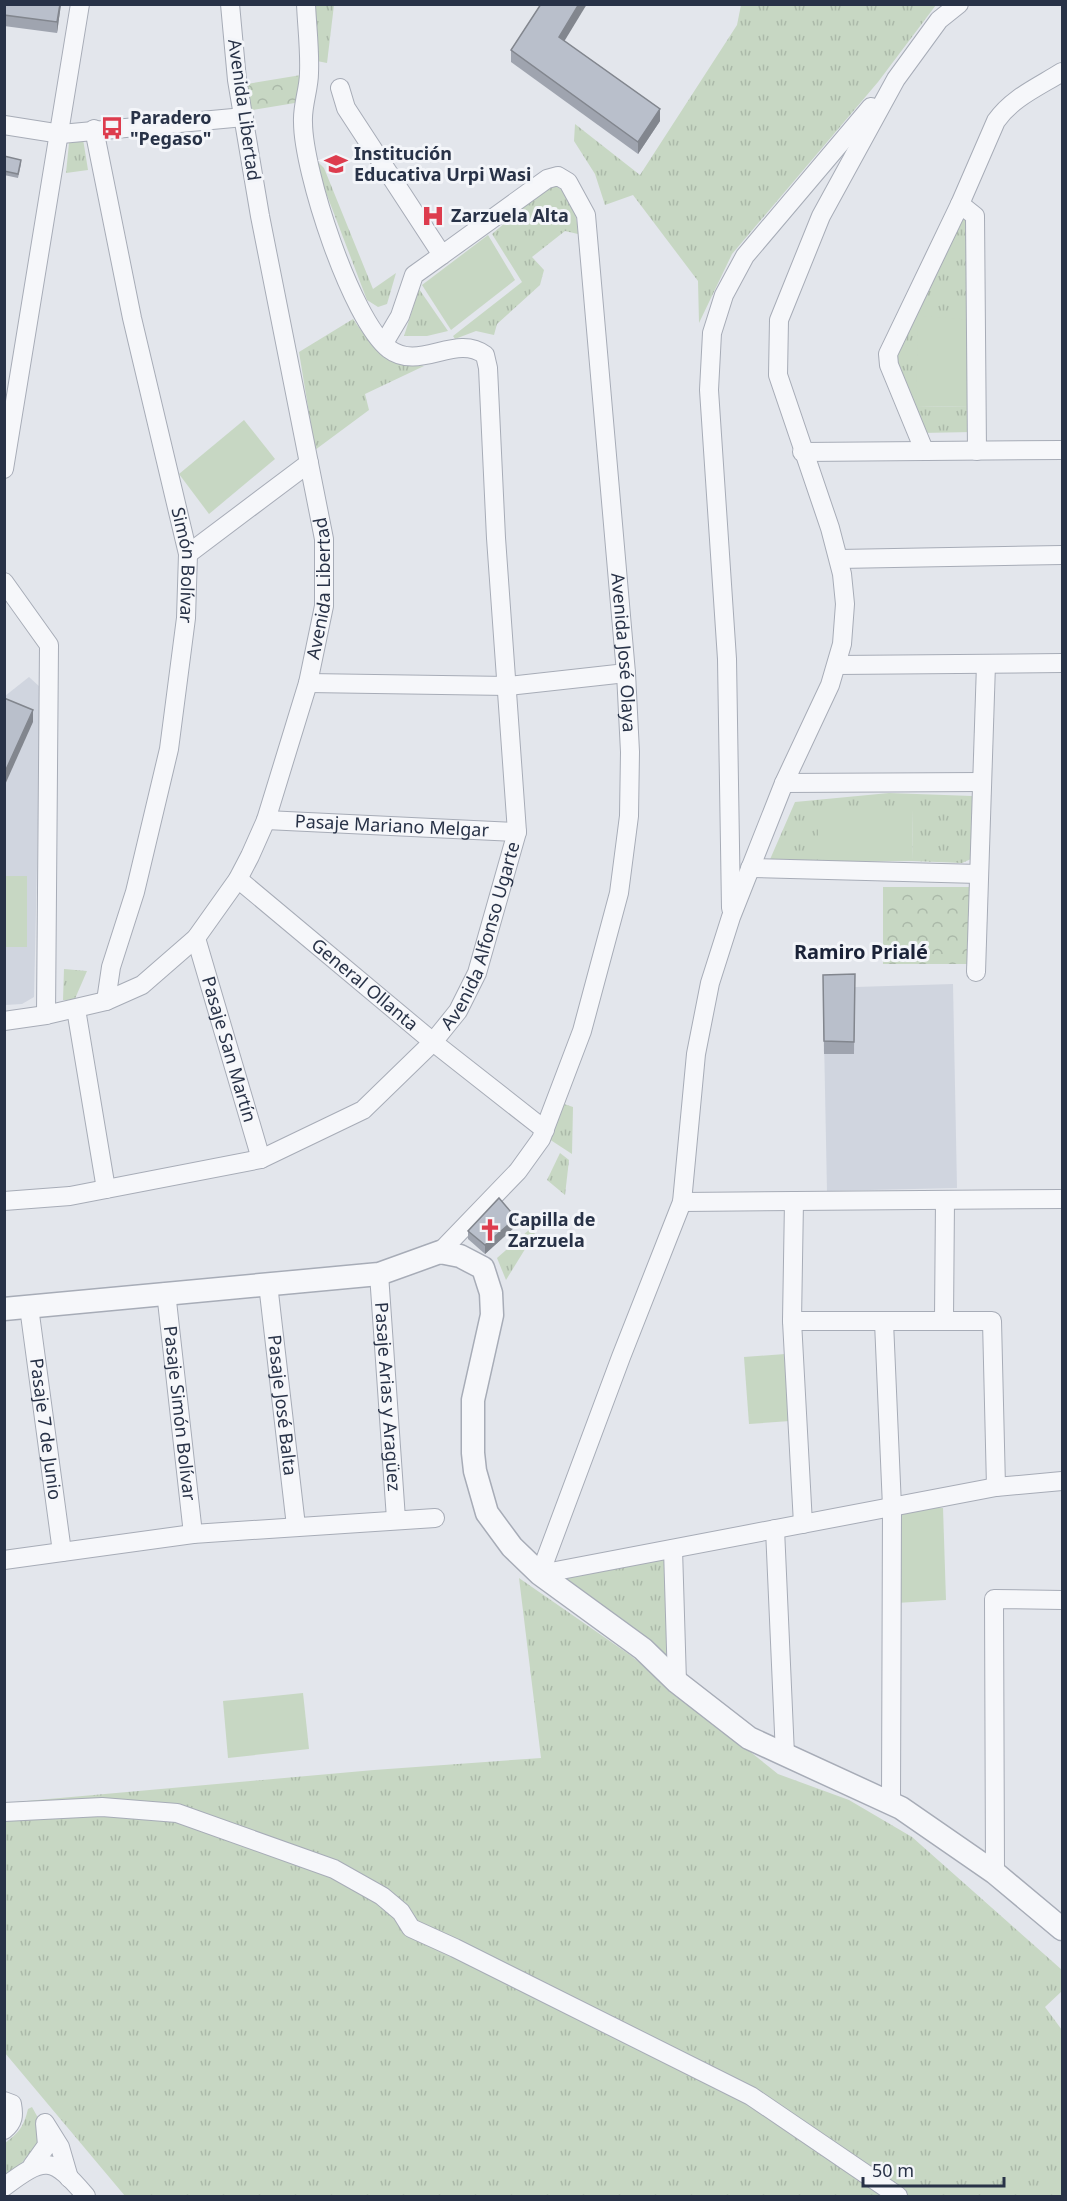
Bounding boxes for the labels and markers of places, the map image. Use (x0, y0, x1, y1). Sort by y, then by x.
place label: Paradero "Pegaso" (130, 105, 212, 150)
bus stop icon: Paradero "Pegaso" (99, 115, 125, 141)
place label: Institución Educativa Urpi Wasi (354, 141, 532, 186)
school or university icon: Institución Educativa Urpi Wasi (323, 151, 349, 177)
hospital icon: Zarzuela Alta (420, 203, 446, 229)
place label: Zarzuela Alta (451, 203, 569, 227)
place label: Capilla de Zarzuela (508, 1207, 595, 1252)
church icon: Capilla de Zarzuela (477, 1217, 503, 1243)

